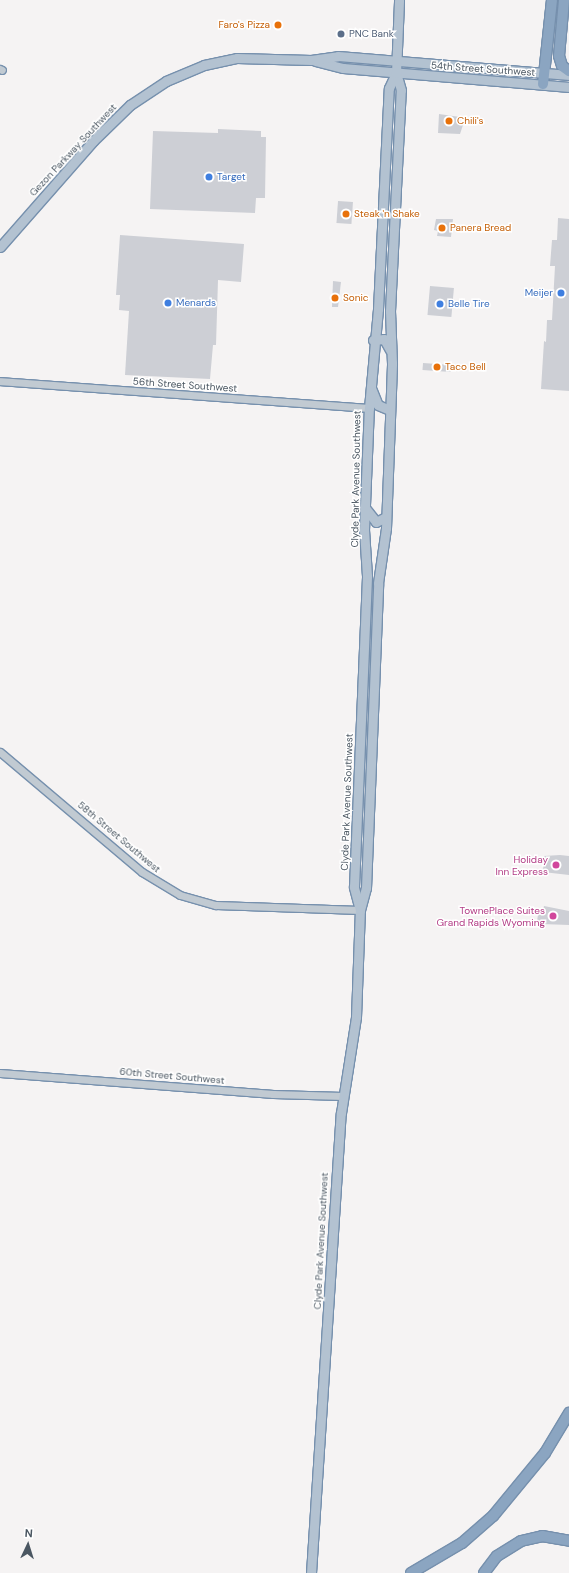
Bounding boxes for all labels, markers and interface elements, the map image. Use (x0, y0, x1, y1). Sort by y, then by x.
place label: Faro's Pizza (218, 19, 270, 31)
marker: Faro's Pizza (273, 20, 283, 30)
place label: PNC Bank (349, 28, 394, 40)
marker: PNC Bank (336, 29, 346, 39)
street label: 54th Street Southwest (430, 59, 536, 79)
street label: Gezon Parkway Southwest (27, 101, 119, 199)
place label: Chili's (457, 115, 484, 127)
marker: Chili's (444, 116, 454, 126)
place label: Target (217, 171, 246, 183)
marker: Target (204, 172, 214, 182)
place label: Steak 'n Shake (354, 208, 420, 220)
marker: Steak 'n Shake (341, 209, 351, 219)
place label: Panera Bread (450, 222, 511, 234)
marker: Panera Bread (437, 223, 447, 233)
place label: Meijer (525, 287, 553, 299)
marker: Meijer (556, 288, 566, 298)
place label: Sonic (343, 292, 369, 304)
marker: Sonic (330, 293, 340, 303)
place label: Menards (176, 297, 216, 309)
marker: Menards (163, 298, 173, 308)
place label: Belle Tire (448, 298, 490, 310)
marker: Belle Tire (435, 299, 445, 309)
place label: Taco Bell (445, 361, 486, 373)
marker: Taco Bell (432, 362, 442, 372)
street label: 56th Street Southwest (132, 375, 238, 395)
street label: Clyde Park Avenue Southwest (349, 410, 363, 548)
street label: Clyde Park Avenue Southwest (339, 733, 355, 871)
street label: 58th Street Southwest (75, 799, 163, 875)
place label: Holiday Inn Express (495, 853, 548, 876)
marker: Holiday Inn Express (551, 860, 561, 870)
place label: TownePlace Suites Grand Rapids Wyoming (436, 904, 545, 928)
marker: TownePlace Suites Grand Rapids Wyoming (548, 911, 558, 921)
street label: 60th Street Southwest (119, 1065, 225, 1087)
street label: Clyde Park Avenue Southwest (311, 1172, 331, 1310)
north arrow (8, 1525, 48, 1565)
text: N (24, 1526, 33, 1540)

